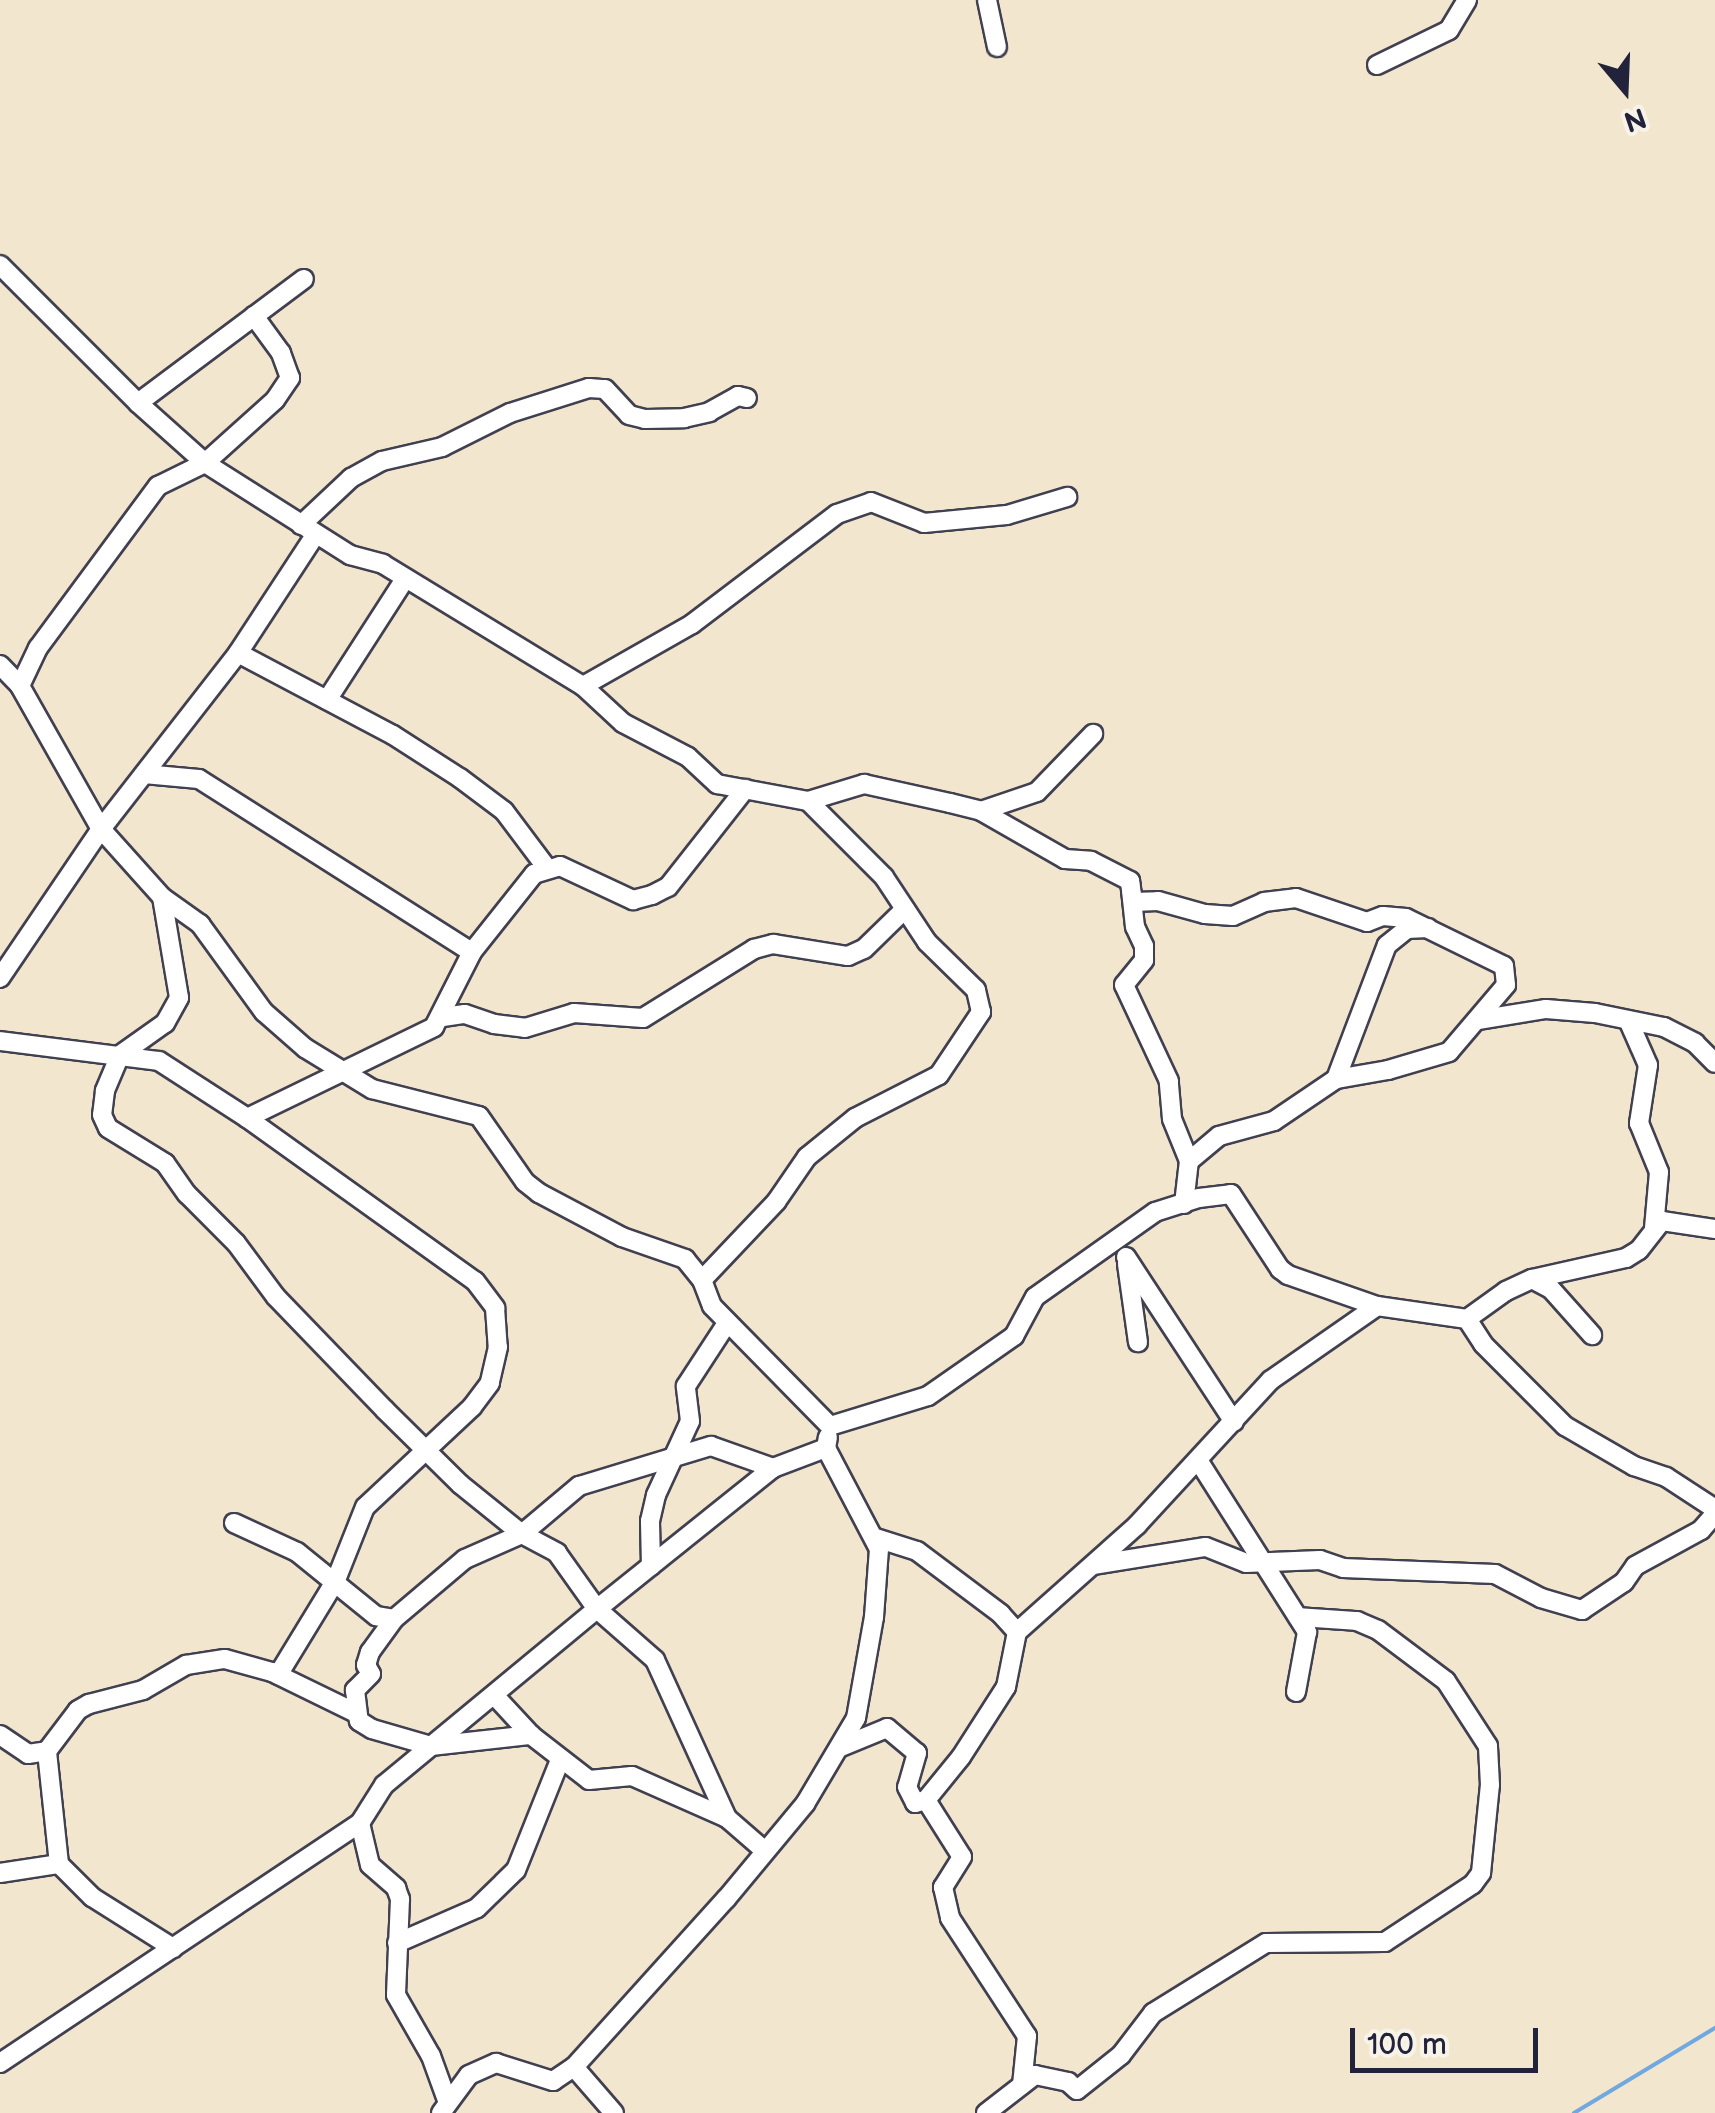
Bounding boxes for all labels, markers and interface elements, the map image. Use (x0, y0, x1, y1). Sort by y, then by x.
north arrow (1575, 40, 1675, 140)
text: N (1620, 100, 1650, 138)
scale bar (1355, 2008, 1542, 2070)
text: 100 m (1367, 2027, 1447, 2063)

